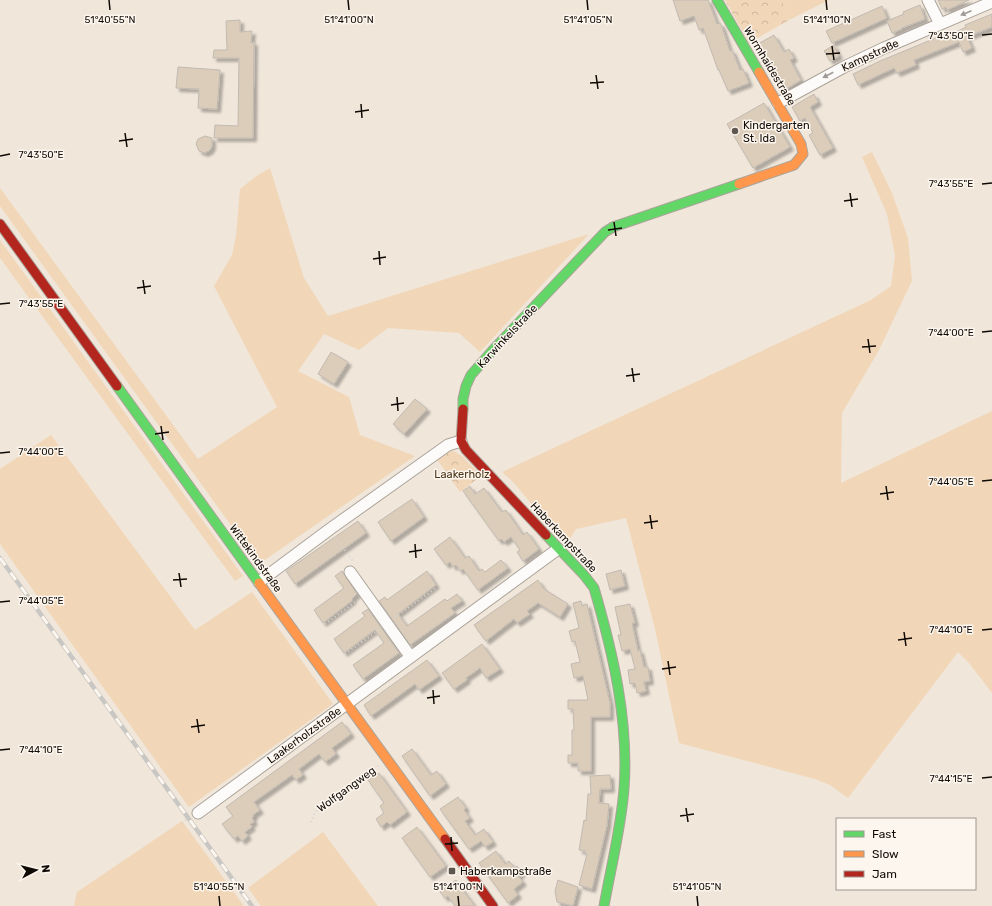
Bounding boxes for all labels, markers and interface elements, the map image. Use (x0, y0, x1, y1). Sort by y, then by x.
one-way arrow (959, 11, 971, 17)
text: 51°40'55"N (85, 14, 135, 26)
text: 51°41'00"N (324, 14, 374, 26)
text: 51°41'05"N (564, 14, 613, 26)
text: 51°41'10"N (803, 14, 851, 26)
street label: Wormhaidestraße (741, 24, 798, 108)
text: 7°43'50"E (928, 30, 974, 42)
street label: Kampstraße (840, 37, 901, 74)
one-way arrow (822, 72, 833, 78)
place label: Kindergarten St. Ida (743, 119, 810, 145)
marker: Kindergarten St. Ida (730, 126, 740, 136)
text: 7°43'50"E (18, 149, 64, 161)
text: 7°43'55"E (929, 178, 973, 190)
text: 7°43'55"E (19, 298, 63, 310)
street label: Karwinkelstraße (475, 302, 540, 371)
text: 7°44'00"E (928, 327, 974, 339)
text: 7°44'00"E (18, 446, 64, 458)
park label: Laakerholz (434, 468, 490, 481)
text: 7°44'05"E (928, 476, 974, 488)
street label: Haberkampstraße (528, 499, 600, 575)
street label: Wittekindstraße (227, 522, 285, 595)
text: 7°44'05"E (18, 595, 64, 607)
text: 7°44'10"E (929, 624, 973, 636)
street label: Laakerholzstraße (265, 704, 344, 767)
text: 7°44'10"E (19, 744, 63, 756)
street label: Wolfgangweg (315, 764, 378, 815)
text: 7°44'15"E (930, 773, 972, 785)
legend (836, 818, 976, 890)
text: Fast (872, 827, 896, 841)
text: Slow (872, 847, 899, 861)
north arrow (16, 850, 56, 890)
text: N (38, 864, 52, 874)
place label: Haberkampstraße (460, 865, 552, 878)
marker: Haberkampstraße (447, 866, 457, 876)
text: Jam (872, 867, 897, 881)
text: 51°40'55"N (194, 881, 244, 893)
text: 51°41'00"N (433, 881, 483, 893)
text: 51°41'05"N (673, 881, 722, 893)

